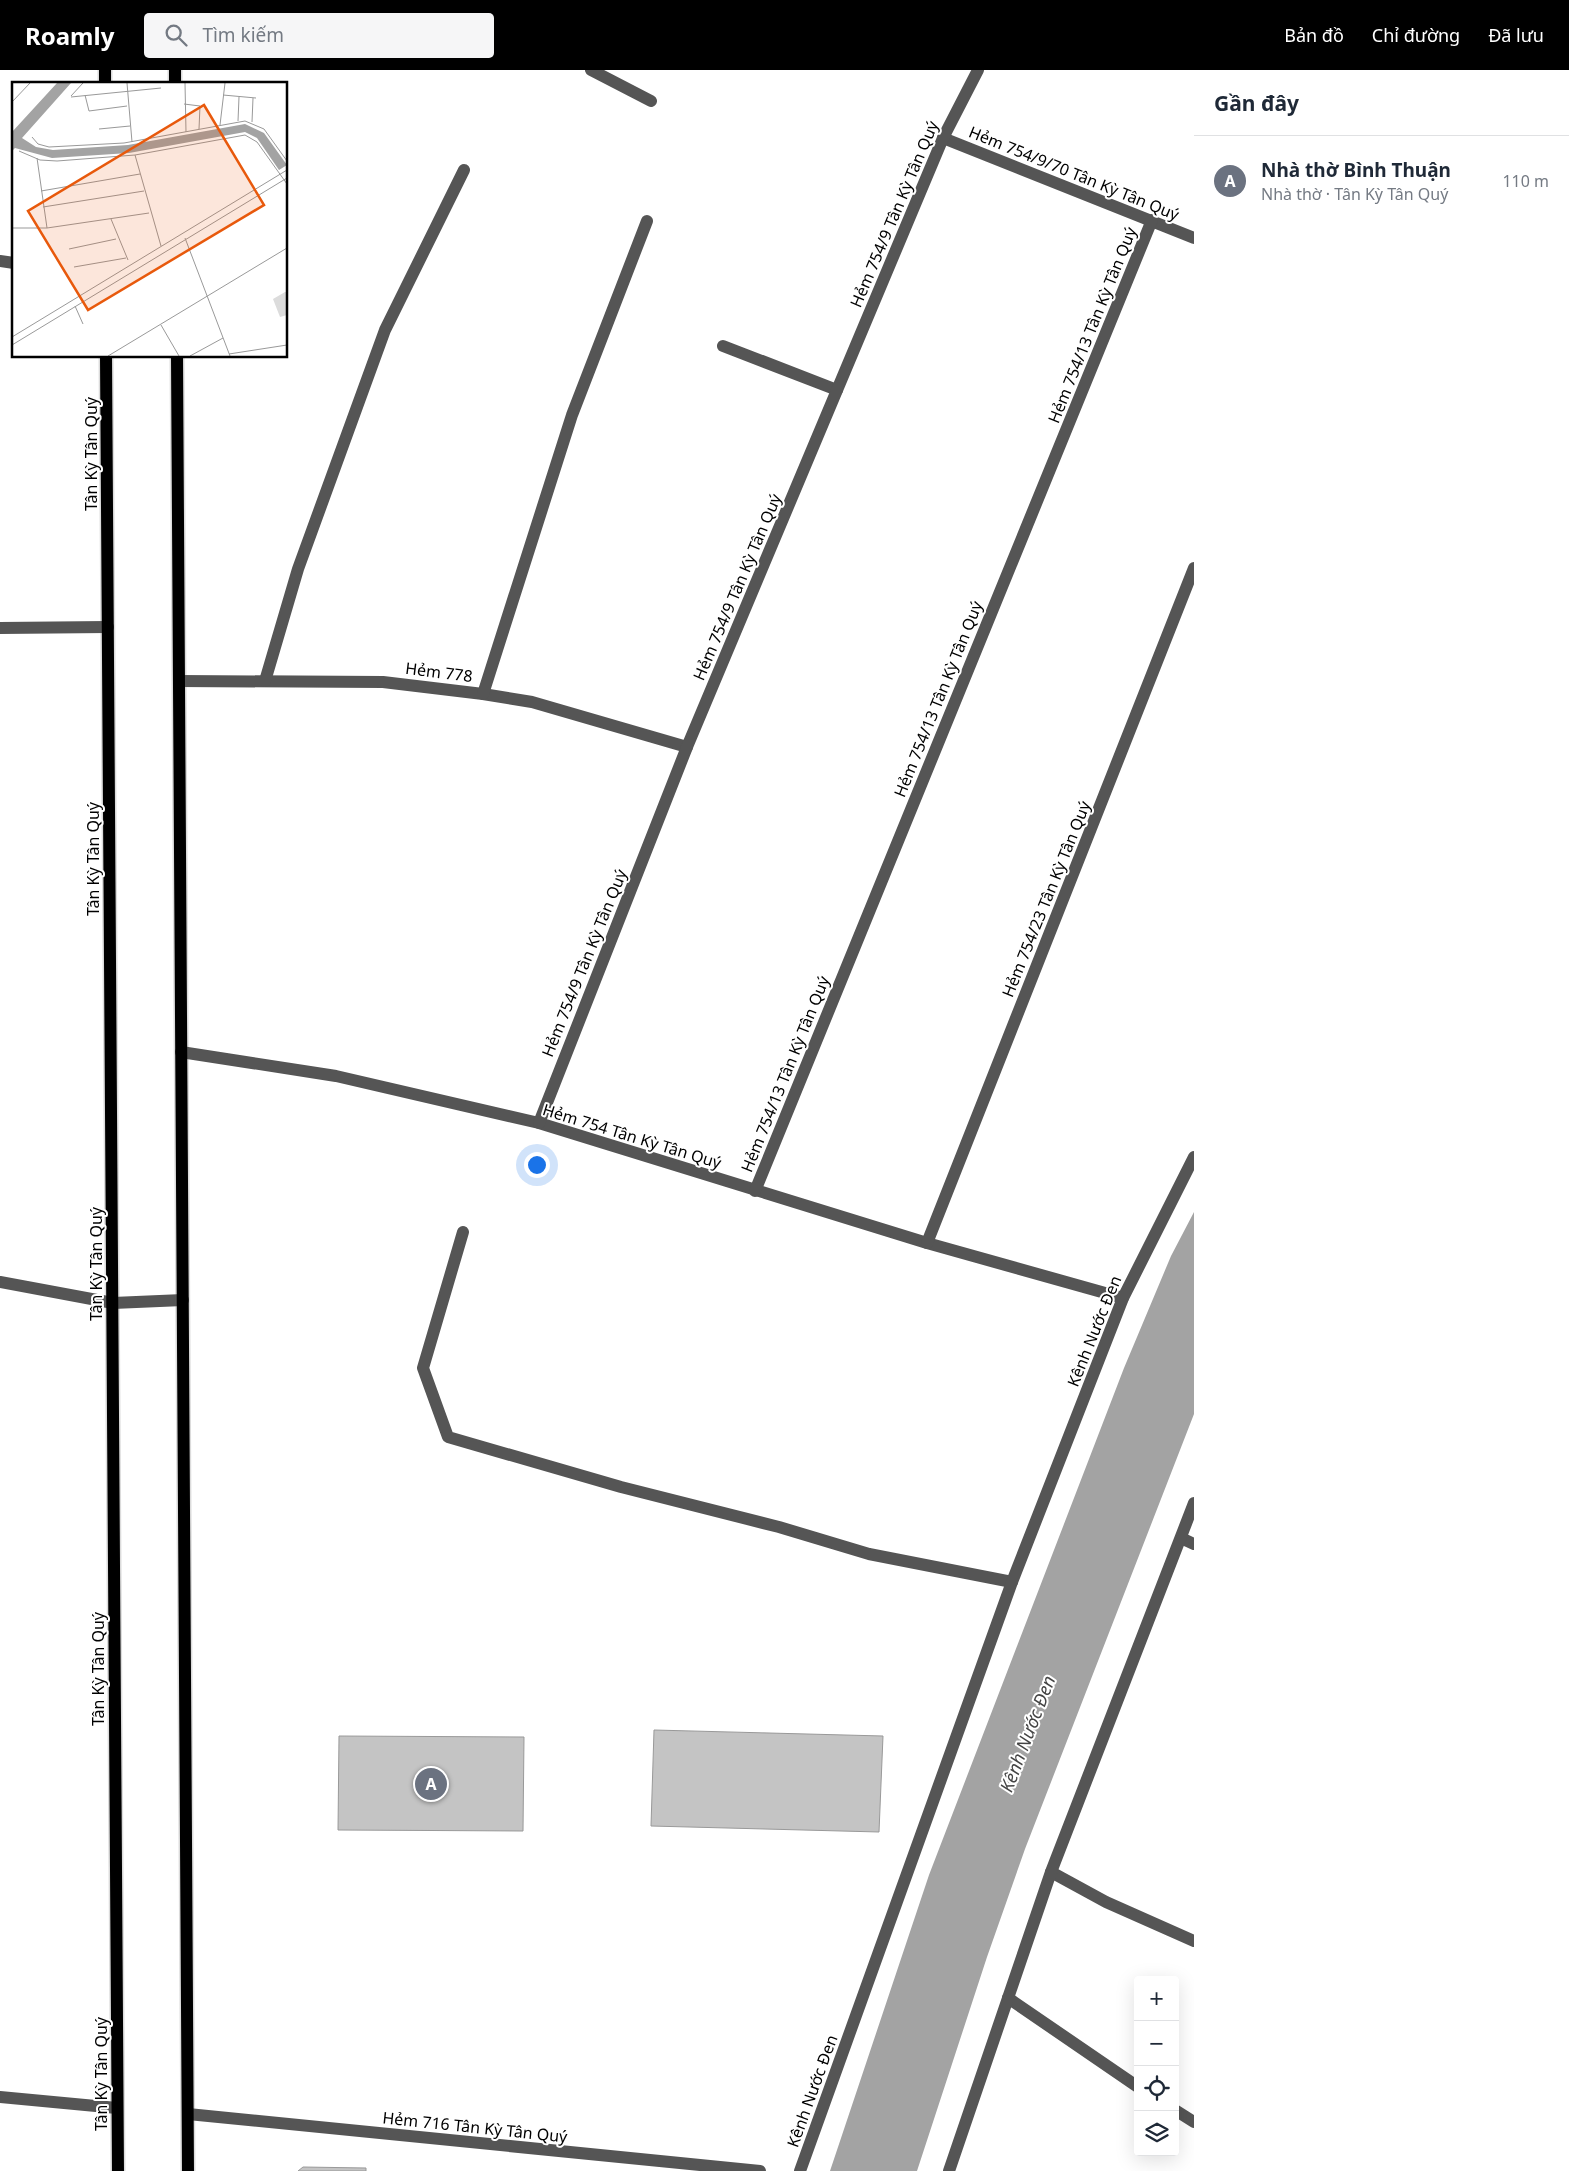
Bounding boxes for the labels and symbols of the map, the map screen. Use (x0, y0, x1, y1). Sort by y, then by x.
inset map (12, 82, 288, 358)
street label: Hẻm 754/9 Tân Kỳ Tân Quý (845, 117, 944, 311)
street label: Hẻm 754/9/70 Tân Kỳ Tân Quý (966, 121, 1183, 226)
street label: Hẻm 754/13 Tân Kỳ Tân Quý (1042, 223, 1142, 426)
street label: Tân Kỳ Tân Quý (80, 396, 102, 511)
street label: Hẻm 754/9 Tân Kỳ Tân Quý (688, 490, 787, 684)
street label: Hẻm 754/13 Tân Kỳ Tân Quý (888, 597, 988, 800)
street label: Hẻm 778 (404, 657, 474, 687)
street label: Hẻm 754/23 Tân Kỳ Tân Quý (996, 797, 1096, 1000)
street label: Tân Kỳ Tân Quý (82, 801, 104, 916)
street label: Hẻm 754/9 Tân Kỳ Tân Quý (536, 865, 632, 1060)
street label: Hẻm 754/13 Tân Kỳ Tân Quý (735, 972, 835, 1175)
street label: Hẻm 754 Tân Kỳ Tân Quý (540, 1098, 725, 1174)
your location (524, 1152, 550, 1178)
street label: Tân Kỳ Tân Quý (85, 1206, 107, 1321)
street label: Kênh Nước Đen (1062, 1272, 1126, 1390)
street label: Tân Kỳ Tân Quý (87, 1611, 109, 1726)
water label: Kênh Nước Đen (994, 1672, 1060, 1795)
pin: A (415, 1765, 447, 1803)
street label: Tân Kỳ Tân Quý (90, 2016, 112, 2131)
street label: Kênh Nước Đen (781, 2032, 843, 2150)
street label: Hẻm 716 Tân Kỳ Tân Quý (382, 2106, 569, 2148)

